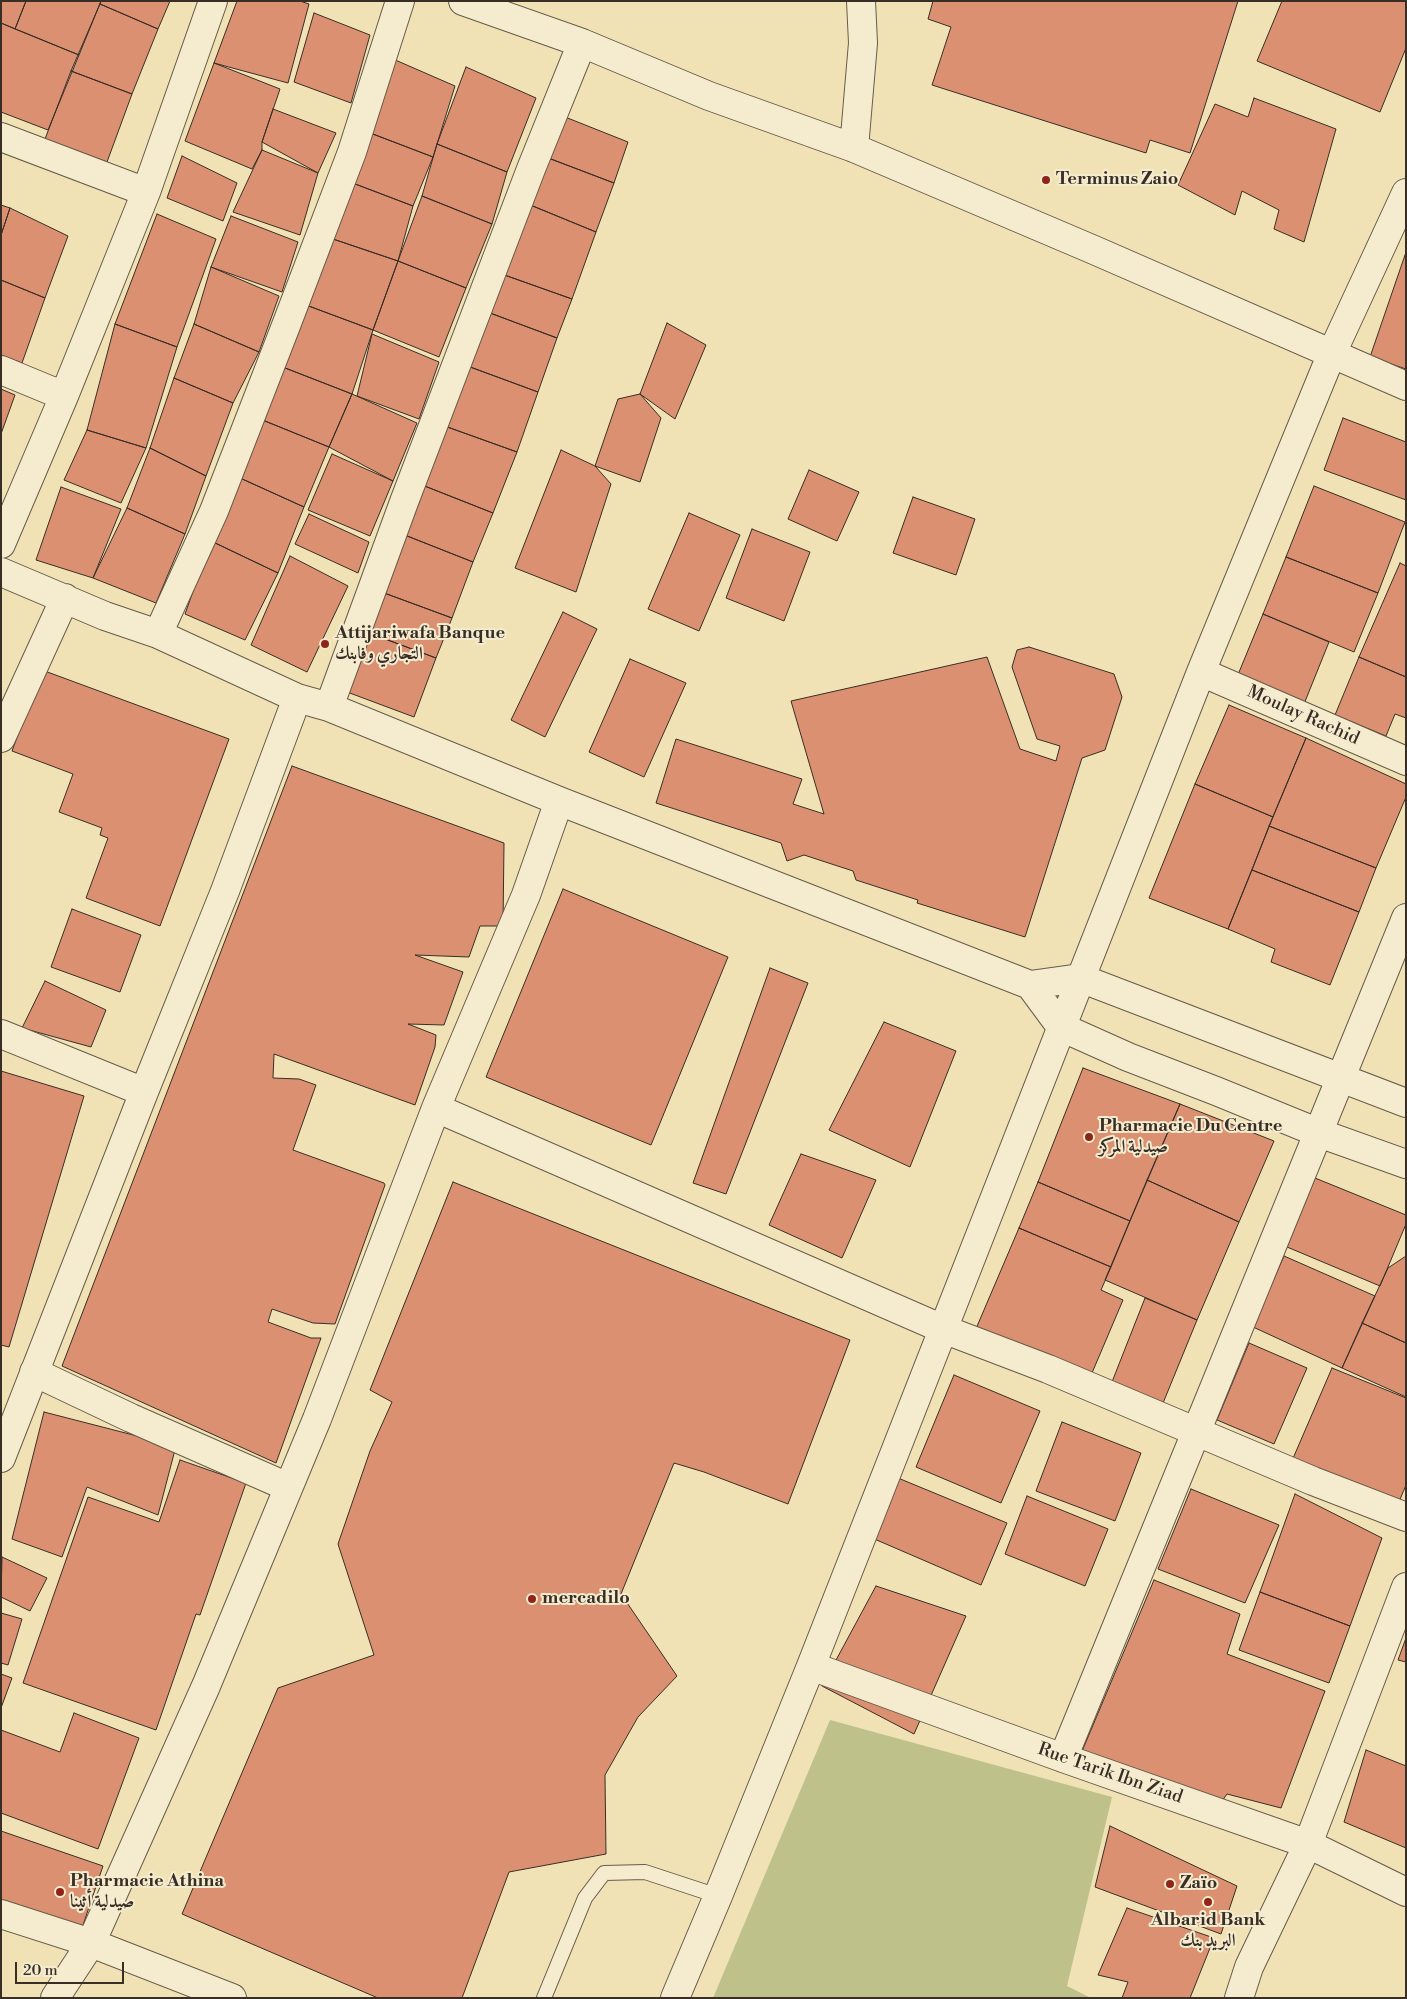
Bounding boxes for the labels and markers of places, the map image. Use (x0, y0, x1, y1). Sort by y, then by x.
place label: Terminus Zaio (1056, 169, 1178, 191)
marker: Terminus Zaio (1040, 174, 1052, 186)
place label: Attijariwafa Banque التجاري وفابنك (335, 623, 505, 666)
marker: Attijariwafa Banque التجاري وفابنك (319, 638, 331, 650)
place label: Pharmacie Du Centre صيدلية المركز (1099, 1116, 1282, 1158)
marker: Pharmacie Du Centre صيدلية المركز (1083, 1131, 1095, 1143)
place label: mercadilo (542, 1588, 630, 1610)
marker: mercadilo (526, 1593, 538, 1605)
place label: Pharmacie Athina صيدلية أثينا (70, 1871, 224, 1914)
place label: Zaïo (1180, 1873, 1217, 1895)
marker: Zaïo (1164, 1878, 1176, 1890)
marker: Pharmacie Athina صيدلية أثينا (54, 1886, 66, 1898)
marker: Albarid Bank البريد بنك (1202, 1896, 1214, 1908)
place label: Albarid Bank البريد بنك (1151, 1910, 1265, 1952)

